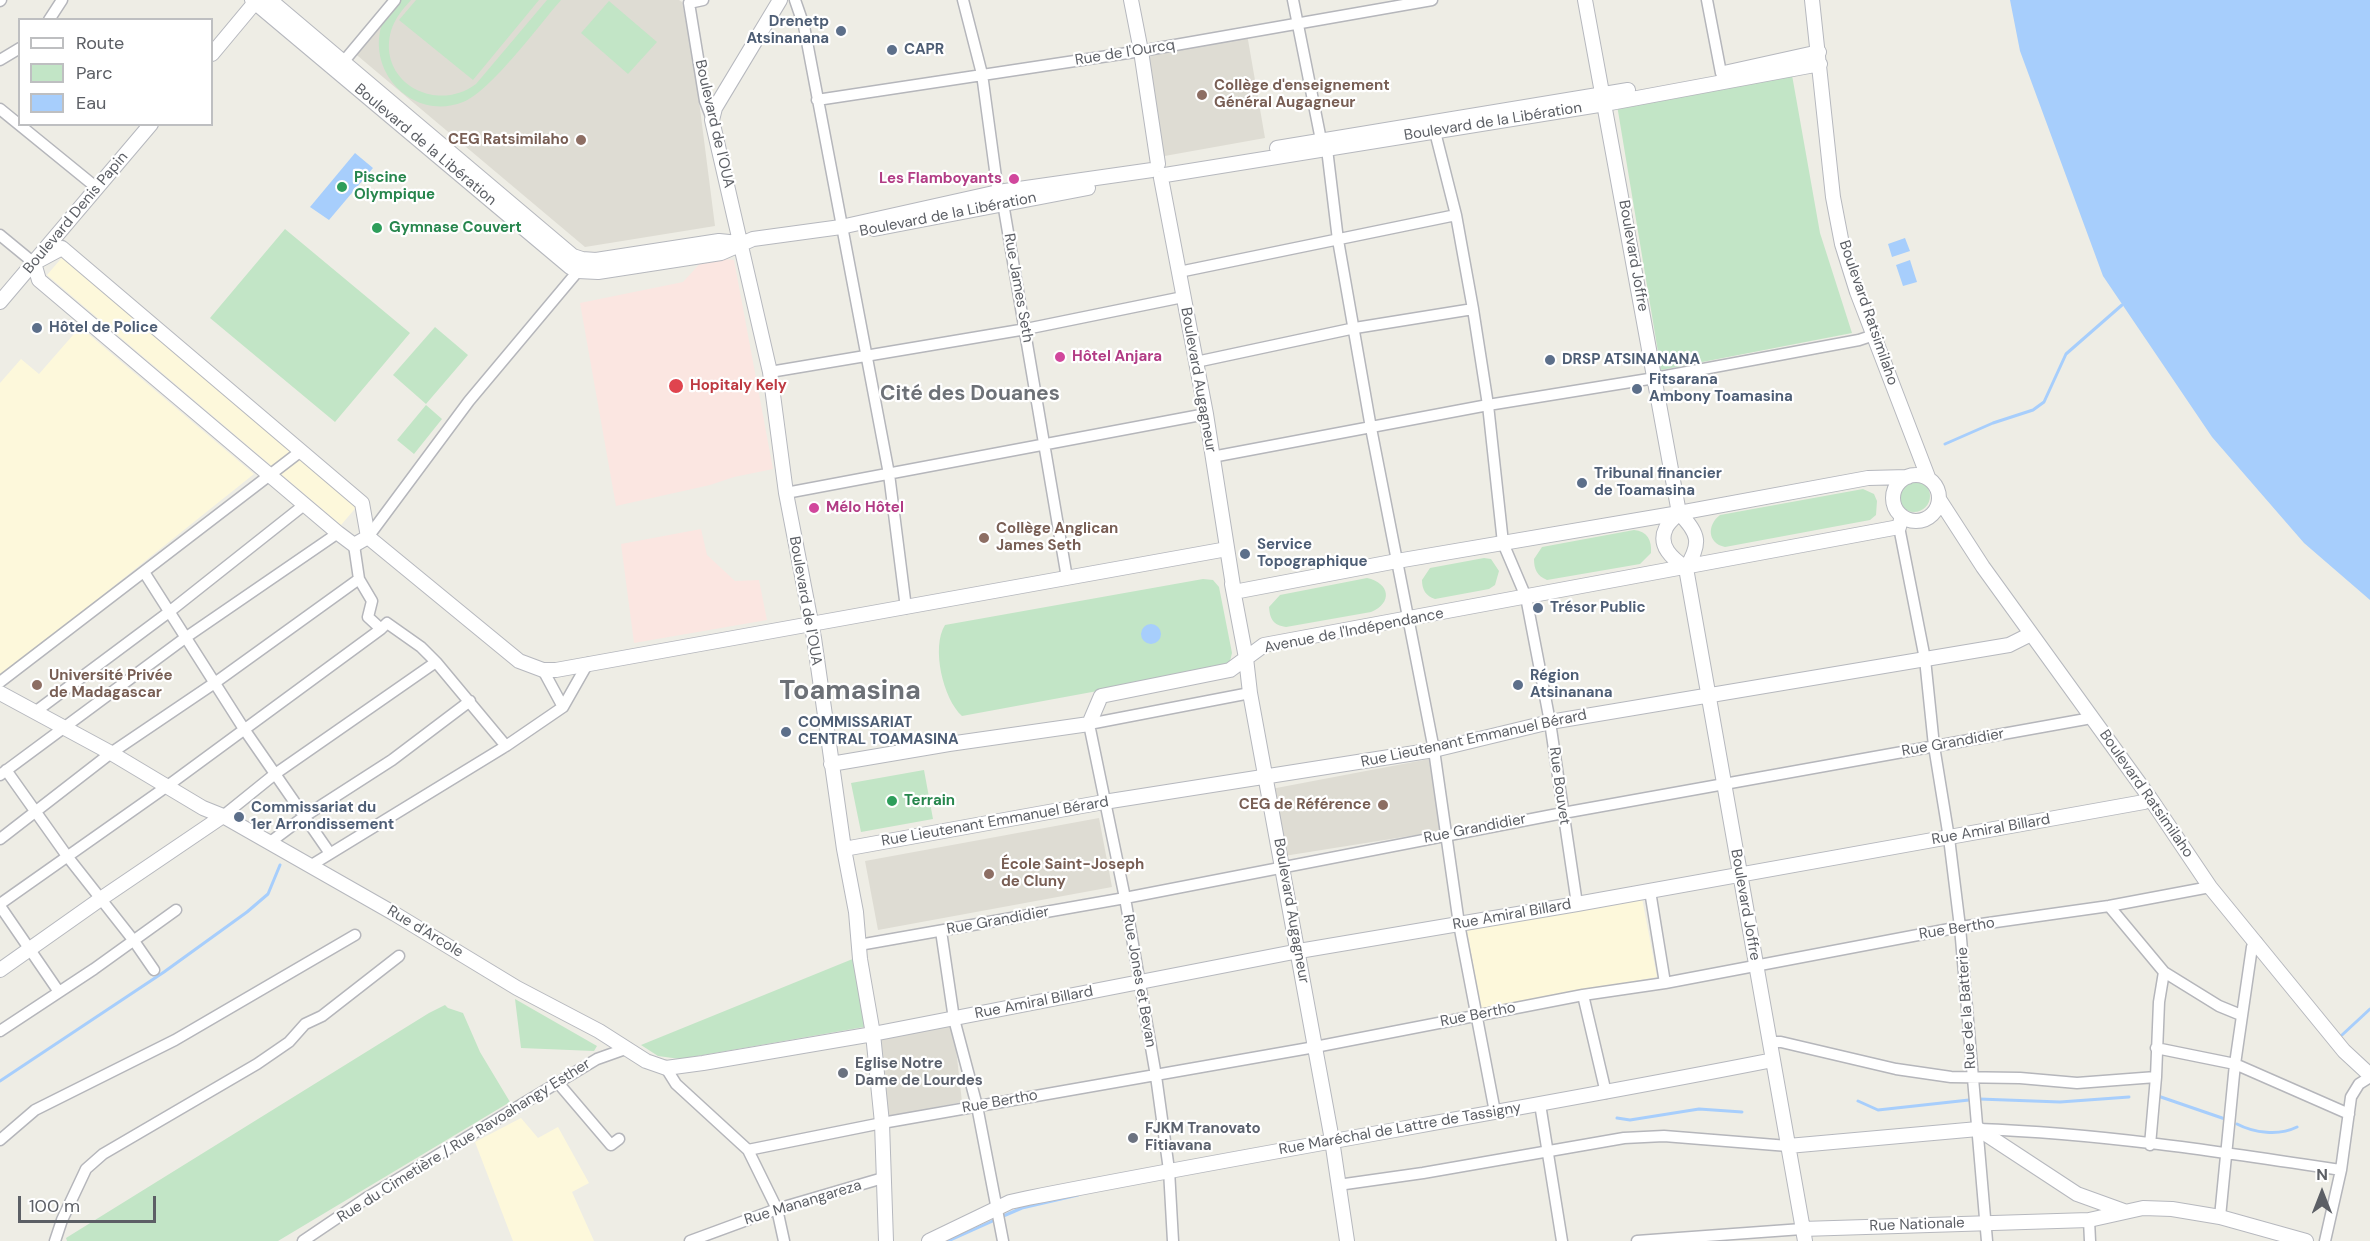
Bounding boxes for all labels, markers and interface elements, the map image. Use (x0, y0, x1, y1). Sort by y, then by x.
place label: Drenetp Atsinanana (746, 13, 829, 48)
legend (18, 18, 213, 126)
marker: Drenetp Atsinanana (834, 24, 848, 38)
text: Route (76, 31, 124, 55)
street label: Rue de l'Ourcq (1074, 36, 1176, 70)
place label: CAPR (904, 41, 944, 59)
marker: CAPR (885, 43, 899, 57)
street label: Boulevard de l'OUA (690, 58, 738, 190)
text: Parc (76, 61, 112, 85)
place label: Collège d'enseignement Général Augagneur (1214, 77, 1390, 112)
street label: Boulevard de la Libération (350, 80, 500, 210)
marker: Collège d'enseignement Général Augagneur (1195, 88, 1209, 102)
text: Eau (76, 91, 106, 115)
street label: Boulevard de la Libération (1403, 99, 1583, 145)
place label: CEG Ratsimilaho (448, 131, 569, 149)
marker: CEG Ratsimilaho (574, 133, 588, 147)
street label: Boulevard Denis Papin (20, 149, 132, 277)
place label: Piscine Olympique (354, 169, 435, 204)
place label: Les Flamboyants (879, 170, 1002, 188)
marker: Les Flamboyants (1007, 172, 1021, 186)
marker: Piscine Olympique (335, 180, 349, 194)
street label: Boulevard de la Libération (858, 189, 1038, 241)
street label: Boulevard Joffre (1614, 199, 1652, 313)
place label: Gymnase Couvert (389, 219, 522, 237)
marker: Gymnase Couvert (370, 221, 384, 235)
street label: Rue James Seth (1000, 232, 1036, 344)
street label: Boulevard Ratsimilaho (1835, 238, 1901, 388)
street label: Boulevard Augagneur (1176, 306, 1220, 454)
place label: Hôtel de Police (49, 319, 158, 337)
marker: Hôtel de Police (30, 321, 44, 335)
place label: Hôtel Anjara (1072, 348, 1162, 366)
marker: Hôtel Anjara (1053, 350, 1067, 364)
place label: DRSP ATSINANANA (1562, 351, 1700, 369)
marker: DRSP ATSINANANA (1543, 353, 1557, 367)
place label: Fitsarana Ambony Toamasina (1649, 371, 1793, 406)
marker: Hopitaly Kely (667, 377, 685, 395)
place label: Hopitaly Kely (690, 377, 787, 395)
district label: Cité des Douanes (880, 381, 1060, 407)
marker: Fitsarana Ambony Toamasina (1630, 382, 1644, 396)
place label: Tribunal financier de Toamasina (1594, 465, 1722, 500)
marker: Tribunal financier de Toamasina (1575, 476, 1589, 490)
place label: Mélo Hôtel (826, 499, 904, 517)
marker: Mélo Hôtel (807, 501, 821, 515)
place label: Collège Anglican James Seth (996, 520, 1118, 555)
marker: Collège Anglican James Seth (977, 531, 991, 545)
street label: Boulevard de l'OUA (785, 535, 825, 667)
place label: Service Topographique (1257, 536, 1367, 571)
marker: Service Topographique (1238, 547, 1252, 561)
place label: Trésor Public (1550, 599, 1646, 617)
marker: Trésor Public (1531, 601, 1545, 615)
street label: Avenue de l'Indépendance (1263, 605, 1445, 657)
place label: Université Privée de Madagascar (49, 667, 173, 702)
place label: Région Atsinanana (1530, 667, 1613, 702)
district label: Toamasina (779, 676, 921, 708)
marker: Université Privée de Madagascar (30, 678, 44, 692)
marker: Région Atsinanana (1511, 678, 1525, 692)
street label: Rue Lieutenant Emmanuel Bérard (1359, 706, 1589, 772)
place label: COMMISSARIAT CENTRAL TOAMASINA (798, 714, 959, 749)
marker: COMMISSARIAT CENTRAL TOAMASINA (779, 725, 793, 739)
street label: Rue Grandidier (1900, 725, 2006, 761)
street label: Boulevard Ratsimilaho (2095, 727, 2197, 861)
street label: Rue Bouvet (1545, 746, 1573, 826)
place label: Terrain (904, 792, 955, 810)
street label: Rue Lieutenant Emmanuel Bérard (880, 793, 1110, 851)
marker: Terrain (885, 794, 899, 808)
place label: CEG de Référence (1239, 796, 1371, 814)
marker: CEG de Référence (1376, 798, 1390, 812)
place label: Commissariat du 1er Arrondissement (251, 799, 394, 834)
marker: Commissariat du 1er Arrondissement (232, 810, 246, 824)
street label: Rue Grandidier (1422, 810, 1528, 848)
street label: Rue Amiral Billard (1930, 811, 2052, 849)
street label: Boulevard Augagneur (1269, 837, 1313, 985)
street label: Boulevard Joffre (1726, 848, 1764, 962)
place label: École Saint-Joseph de Cluny (1001, 856, 1144, 891)
marker: École Saint-Joseph de Cluny (982, 867, 996, 881)
street label: Rue Amiral Billard (1451, 896, 1573, 934)
street label: Rue d'Arcole (384, 902, 466, 962)
street label: Rue Grandidier (945, 903, 1051, 939)
street label: Rue Jones et Bevan (1118, 913, 1160, 1049)
street label: Rue Bertho (1918, 914, 1996, 944)
street label: Rue de la Batterie (1954, 946, 1980, 1070)
street label: Rue Amiral Billard (973, 983, 1095, 1023)
street label: Rue Bertho (1439, 999, 1517, 1031)
street label: Rue du Cimetière / Rue Ravoahangy Esther (334, 1055, 594, 1227)
place label: Eglise Notre Dame de Lourdes (855, 1055, 983, 1090)
marker: Eglise Notre Dame de Lourdes (836, 1066, 850, 1080)
street label: Rue Bertho (961, 1086, 1039, 1118)
street label: Rue Maréchal de Lattre de Tassigny (1277, 1099, 1523, 1159)
place label: FJKM Tranovato Fitiavana (1145, 1120, 1261, 1155)
marker: FJKM Tranovato Fitiavana (1126, 1131, 1140, 1145)
north arrow (2292, 1163, 2352, 1223)
text: N (2316, 1164, 2328, 1185)
street label: Rue Manangareza (742, 1177, 864, 1229)
scale bar (21, 1184, 159, 1222)
text: 100 m (29, 1194, 80, 1218)
street label: Rue Nationale (1869, 1214, 1965, 1236)

